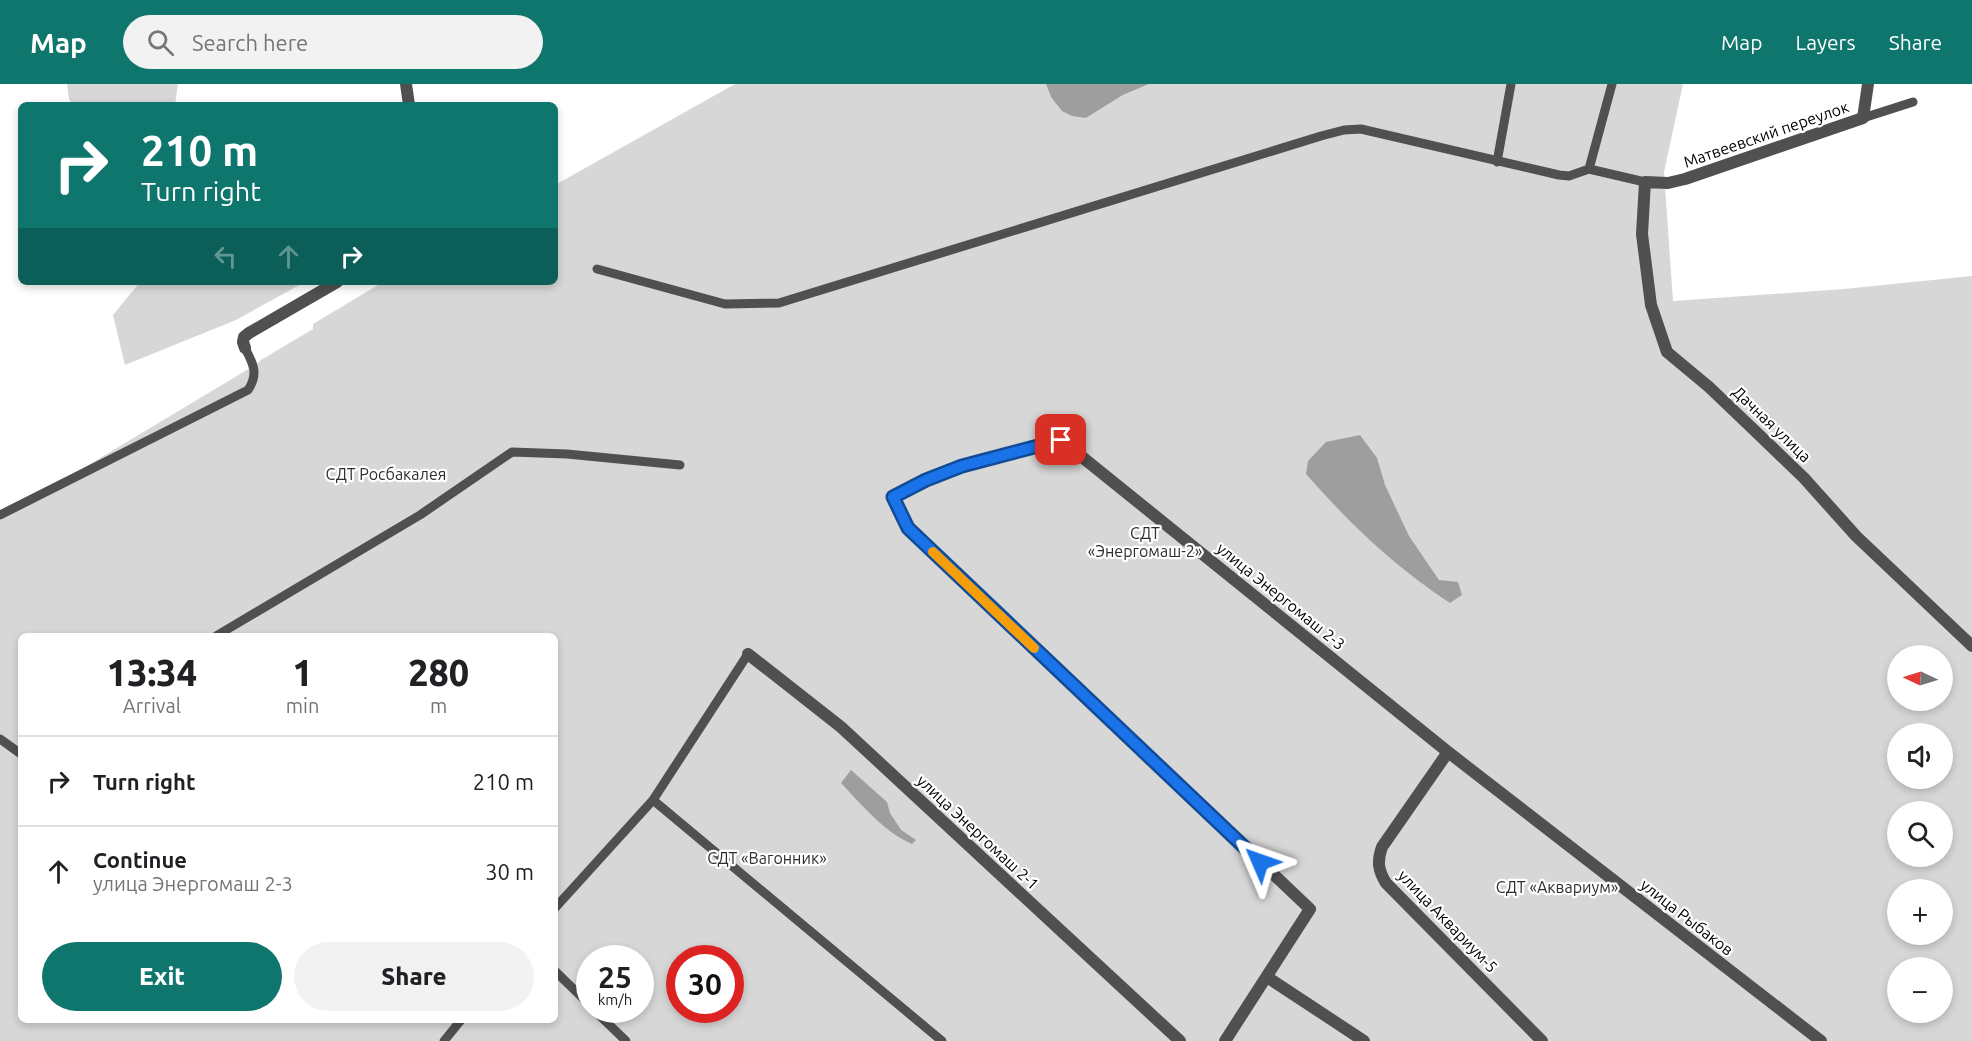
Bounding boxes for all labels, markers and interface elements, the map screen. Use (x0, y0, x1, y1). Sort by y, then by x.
search box (123, 15, 543, 69)
icon: search (144, 26, 177, 59)
text: Map (30, 27, 87, 58)
text: Search here (192, 30, 308, 55)
text: Map (1721, 30, 1762, 54)
text: Layers (1795, 30, 1856, 54)
text: Share (1889, 30, 1942, 54)
street label: Матвеевский переулок (1681, 97, 1851, 171)
icon: right (42, 126, 120, 204)
text: 210 m (141, 127, 258, 174)
text: Turn right (141, 176, 261, 206)
icon: left (209, 240, 242, 273)
icon: ahead (272, 240, 305, 273)
icon: right (335, 240, 368, 273)
street label: Дачная улица (1729, 382, 1815, 466)
pin (1035, 414, 1086, 465)
icon: arrive (1044, 423, 1077, 456)
park label: СДТ Росбакалея (326, 465, 446, 483)
park label: СДТ «Энергомаш-2» (1088, 524, 1202, 560)
street label: улица Энергомаш 2-3 (1213, 539, 1349, 653)
north arrow (1887, 645, 1953, 711)
map controls (1887, 645, 1953, 1023)
text: 13:34 (107, 652, 197, 693)
text: 1 (292, 652, 313, 693)
text: 280 (408, 652, 469, 693)
text: Arrival (123, 694, 181, 717)
text: min (286, 694, 319, 717)
text: m (430, 694, 447, 717)
button: sound (1887, 723, 1953, 789)
icon: right (42, 765, 75, 798)
text: Turn right (93, 769, 195, 794)
text: 210 m (473, 769, 534, 794)
street label: улица Энергомаш 2-1 (913, 771, 1043, 893)
button: search (1887, 801, 1953, 867)
position arrow (1228, 830, 1292, 894)
text: Continue (93, 847, 187, 872)
park label: СДТ «Вагонник» (707, 849, 827, 867)
icon: ahead (42, 855, 75, 888)
text: 30 m (485, 859, 534, 884)
street label: улица Аквариум-5 (1395, 866, 1501, 976)
text: улица Энергомаш 2-3 (93, 872, 293, 895)
street label: улица Рыбаков (1637, 875, 1737, 959)
park label: СДТ «Аквариум» (1496, 878, 1618, 896)
button: + (1887, 879, 1953, 945)
button: Exit (42, 942, 282, 1011)
button: Share (294, 942, 534, 1011)
speed limit sign: 30 (666, 945, 744, 1023)
button: − (1887, 957, 1953, 1023)
text: 25 (598, 960, 632, 994)
text: km/h (598, 991, 632, 1008)

